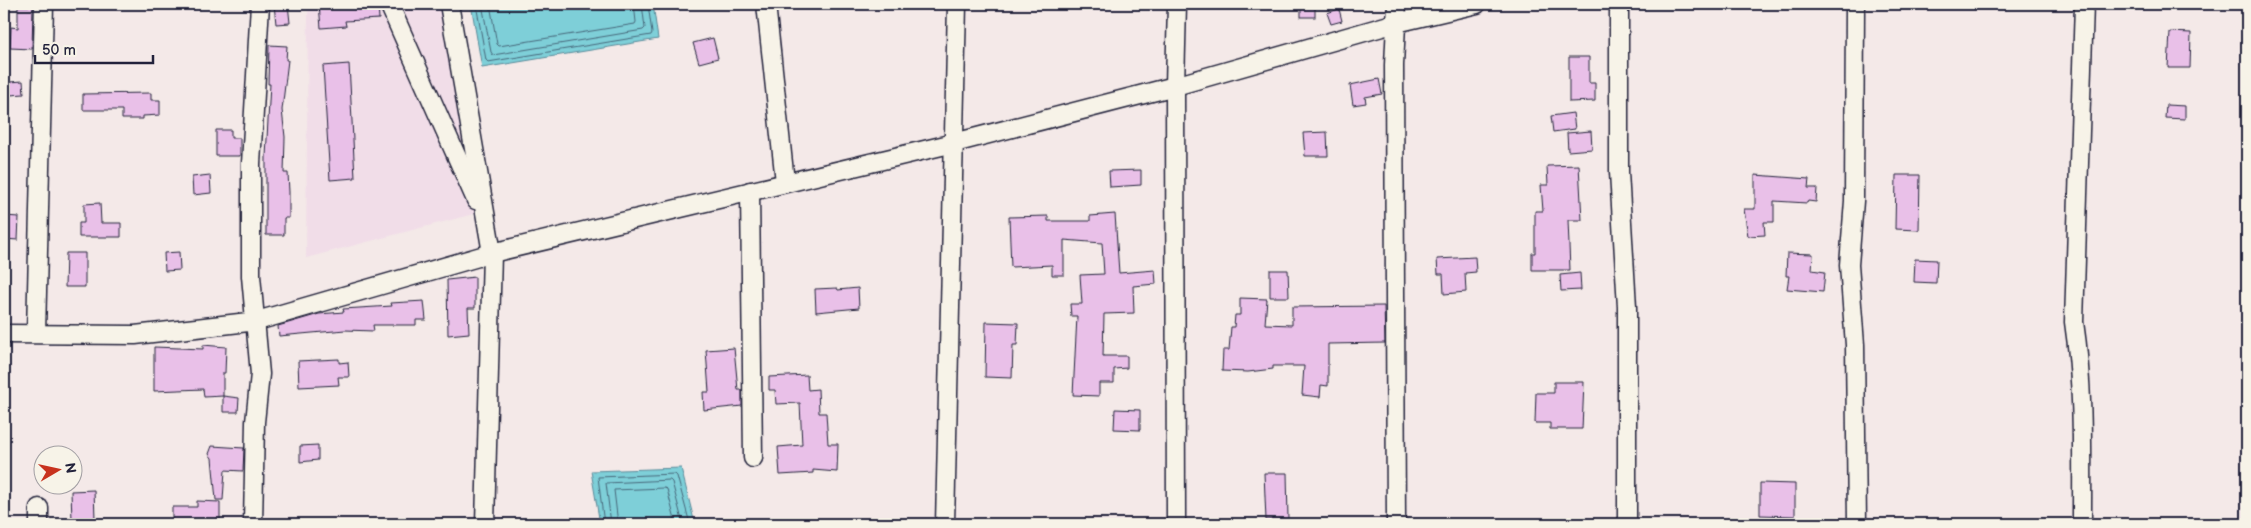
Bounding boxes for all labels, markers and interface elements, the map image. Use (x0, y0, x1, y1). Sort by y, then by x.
scale bar (35, 32, 152, 64)
text: 50 m (42, 41, 76, 60)
north arrow (32, 446, 82, 496)
text: N (61, 462, 80, 475)

